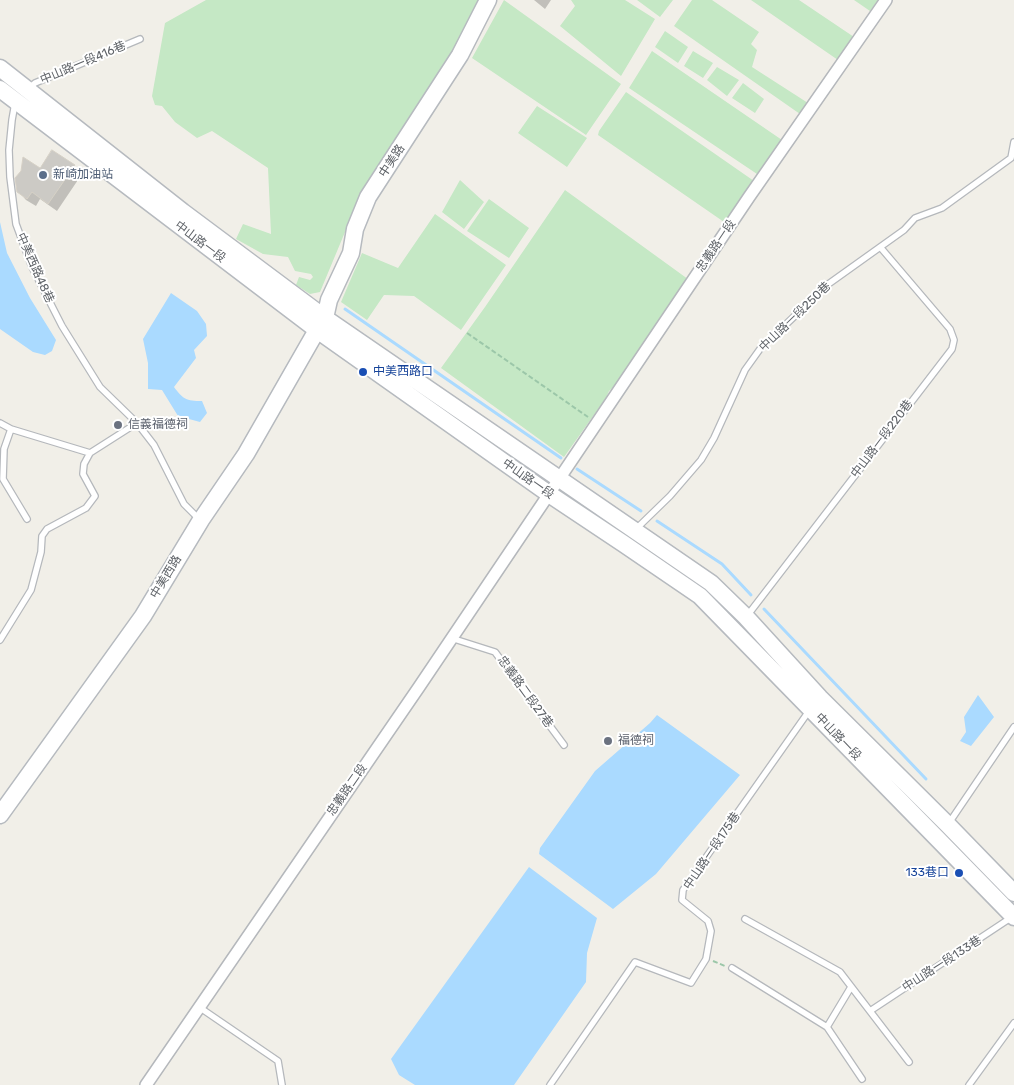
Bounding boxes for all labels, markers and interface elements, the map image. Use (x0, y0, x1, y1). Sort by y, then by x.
street label: 中山路一段416巷 (38, 38, 128, 88)
street label: 中美路 (376, 142, 408, 180)
place label: 新崎加油站 (53, 168, 113, 182)
marker: 新崎加油站 (37, 169, 49, 181)
street label: 忠義路一段 (693, 217, 739, 275)
street label: 中山路一段 (172, 218, 228, 266)
street label: 中美西路48巷 (13, 231, 57, 305)
street label: 中山路一段250巷 (756, 279, 834, 355)
place label: 中美西路口 (373, 365, 433, 379)
marker: 中美西路口 (357, 366, 369, 378)
street label: 中山路一段220巷 (848, 397, 916, 481)
place label: 信義福德祠 (128, 418, 188, 432)
marker: 信義福德祠 (112, 419, 124, 431)
street label: 中山路一段 (499, 456, 557, 502)
street label: 中美西路 (147, 553, 185, 601)
street label: 忠義路二段27巷 (494, 653, 556, 731)
street label: 中山路一段 (812, 710, 864, 764)
place label: 福德祠 (618, 734, 654, 748)
marker: 福德祠 (602, 735, 614, 747)
street label: 忠義路二段 (324, 761, 370, 819)
street label: 中山路一段175巷 (681, 809, 743, 893)
place label: 133巷口 (905, 866, 949, 880)
marker: 133巷口 (953, 867, 965, 879)
street label: 中山路一段133巷 (900, 933, 984, 995)

